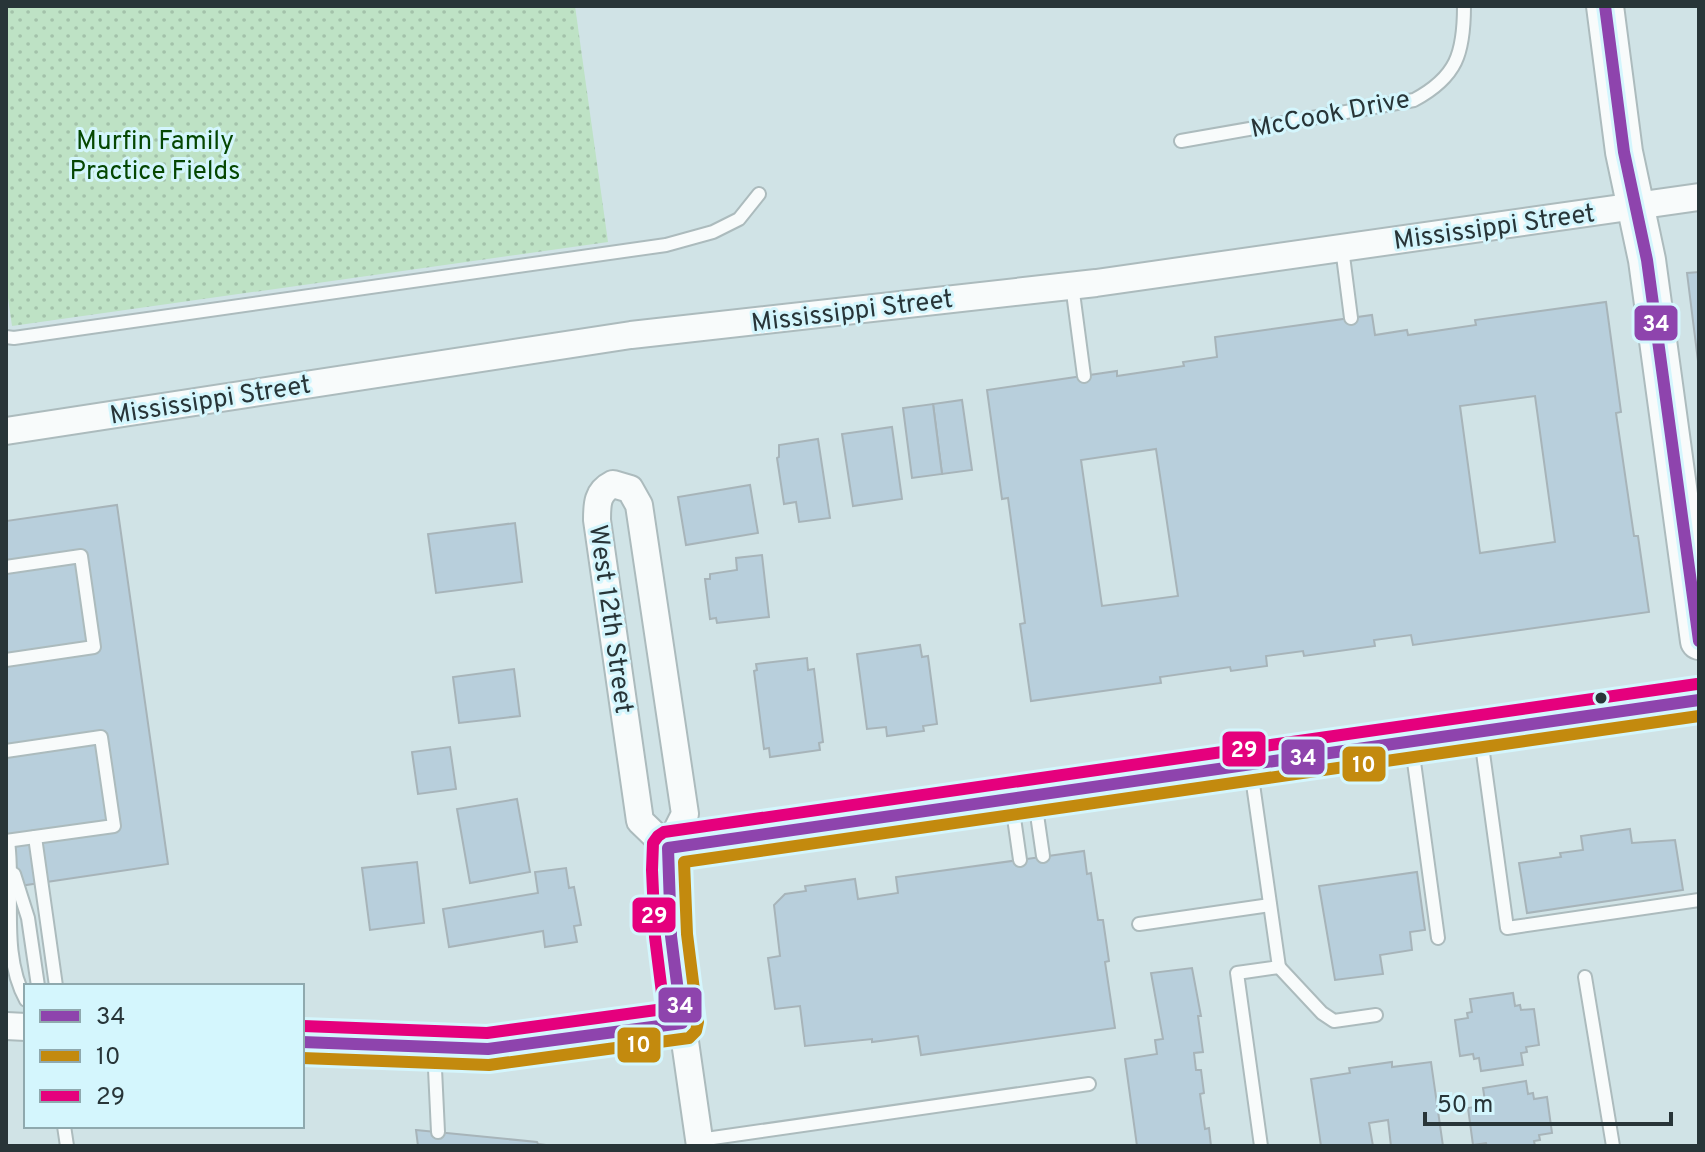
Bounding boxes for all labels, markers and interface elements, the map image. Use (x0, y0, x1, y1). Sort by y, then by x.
street label: McCook Drive (1248, 84, 1413, 147)
park label: Murfin Family Practice Fields (70, 126, 240, 189)
street label: Mississippi Street (1392, 198, 1597, 259)
street label: Mississippi Street (750, 284, 955, 341)
line badge: 34 (1633, 304, 1679, 342)
text: 34 (1642, 312, 1670, 339)
street label: Mississippi Street (108, 369, 313, 434)
street label: West 12th Street (580, 523, 639, 716)
unlabelled marker (1593, 690, 1609, 706)
line badge: 29 (1221, 730, 1267, 768)
text: 29 (1231, 738, 1257, 765)
line badge: 34 (1280, 738, 1326, 776)
line badge: 10 (1341, 745, 1387, 783)
text: 34 (1289, 746, 1317, 773)
text: 10 (1352, 753, 1376, 780)
line badge: 29 (631, 896, 677, 934)
text: 29 (641, 904, 667, 931)
legend (24, 984, 304, 1128)
line badge: 34 (657, 986, 703, 1024)
text: 34 (666, 994, 694, 1021)
text: 34 (96, 1003, 125, 1033)
line badge: 10 (616, 1026, 662, 1064)
text: 10 (627, 1033, 651, 1060)
text: 10 (96, 1043, 120, 1073)
scale bar (1425, 1076, 1671, 1126)
text: 29 (96, 1083, 125, 1113)
text: 50 m (1437, 1091, 1493, 1121)

